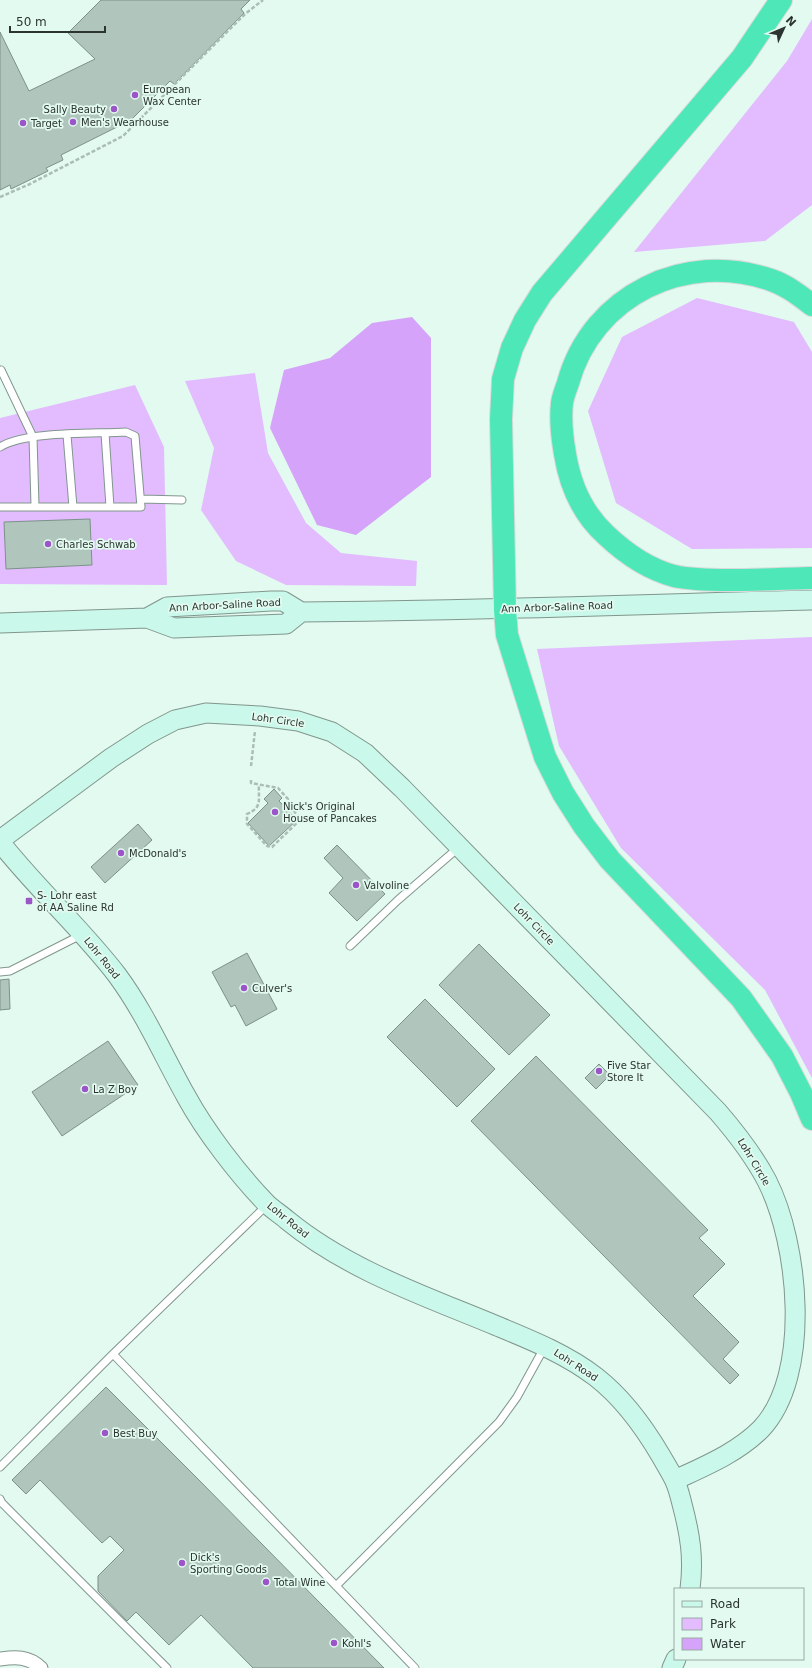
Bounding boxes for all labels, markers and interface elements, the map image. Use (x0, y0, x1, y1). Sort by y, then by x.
scale bar (10, 8, 105, 34)
north arrow (764, 8, 804, 48)
text: N (783, 14, 799, 29)
text: 50 m (16, 15, 47, 29)
place label: European Wax Center (143, 84, 202, 107)
marker: European Wax Center (130, 90, 140, 100)
place label: Sally Beauty (44, 104, 106, 115)
marker: Sally Beauty (109, 104, 119, 114)
marker: Men's Wearhouse (68, 117, 78, 127)
place label: Men's Wearhouse (81, 117, 169, 128)
marker: Target (18, 118, 28, 128)
place label: Target (30, 118, 62, 129)
marker: Charles Schwab (43, 539, 53, 549)
place label: Charles Schwab (56, 539, 136, 550)
street label: Ann Arbor-Saline Road (169, 597, 281, 613)
street label: Ann Arbor-Saline Road (501, 600, 613, 614)
street label: Lohr Circle (251, 711, 305, 729)
place label: Nick's Original House of Pancakes (283, 801, 377, 824)
marker: Nick's Original House of Pancakes (270, 807, 280, 817)
marker: McDonald's (116, 848, 126, 858)
place label: McDonald's (129, 848, 187, 859)
marker: Valvoline (351, 880, 361, 890)
place label: Valvoline (364, 880, 409, 891)
place label: S- Lohr east of AA Saline Rd (37, 890, 114, 913)
marker: S- Lohr east of AA Saline Rd (24, 896, 34, 906)
street label: Lohr Circle (512, 901, 556, 947)
street label: Lohr Road (82, 935, 122, 981)
marker: Culver's (239, 983, 249, 993)
place label: Culver's (252, 983, 292, 994)
place label: Five Star Store It (607, 1060, 651, 1083)
marker: Five Star Store It (594, 1066, 604, 1076)
marker: La Z Boy (80, 1084, 90, 1094)
place label: La Z Boy (93, 1084, 137, 1095)
street label: Lohr Circle (736, 1136, 772, 1188)
street label: Lohr Road (265, 1200, 311, 1240)
street label: Lohr Road (552, 1347, 600, 1383)
marker: Best Buy (100, 1428, 110, 1438)
place label: Best Buy (113, 1428, 158, 1439)
place label: Dick's Sporting Goods (190, 1552, 267, 1575)
marker: Dick's Sporting Goods (177, 1558, 187, 1568)
marker: Total Wine (261, 1577, 271, 1587)
place label: Total Wine (273, 1577, 325, 1588)
legend (674, 1588, 804, 1660)
text: Road (710, 1597, 740, 1611)
text: Park (710, 1617, 736, 1631)
text: Water (710, 1637, 746, 1651)
marker: Kohl's (329, 1638, 339, 1648)
place label: Kohl's (342, 1638, 371, 1649)

